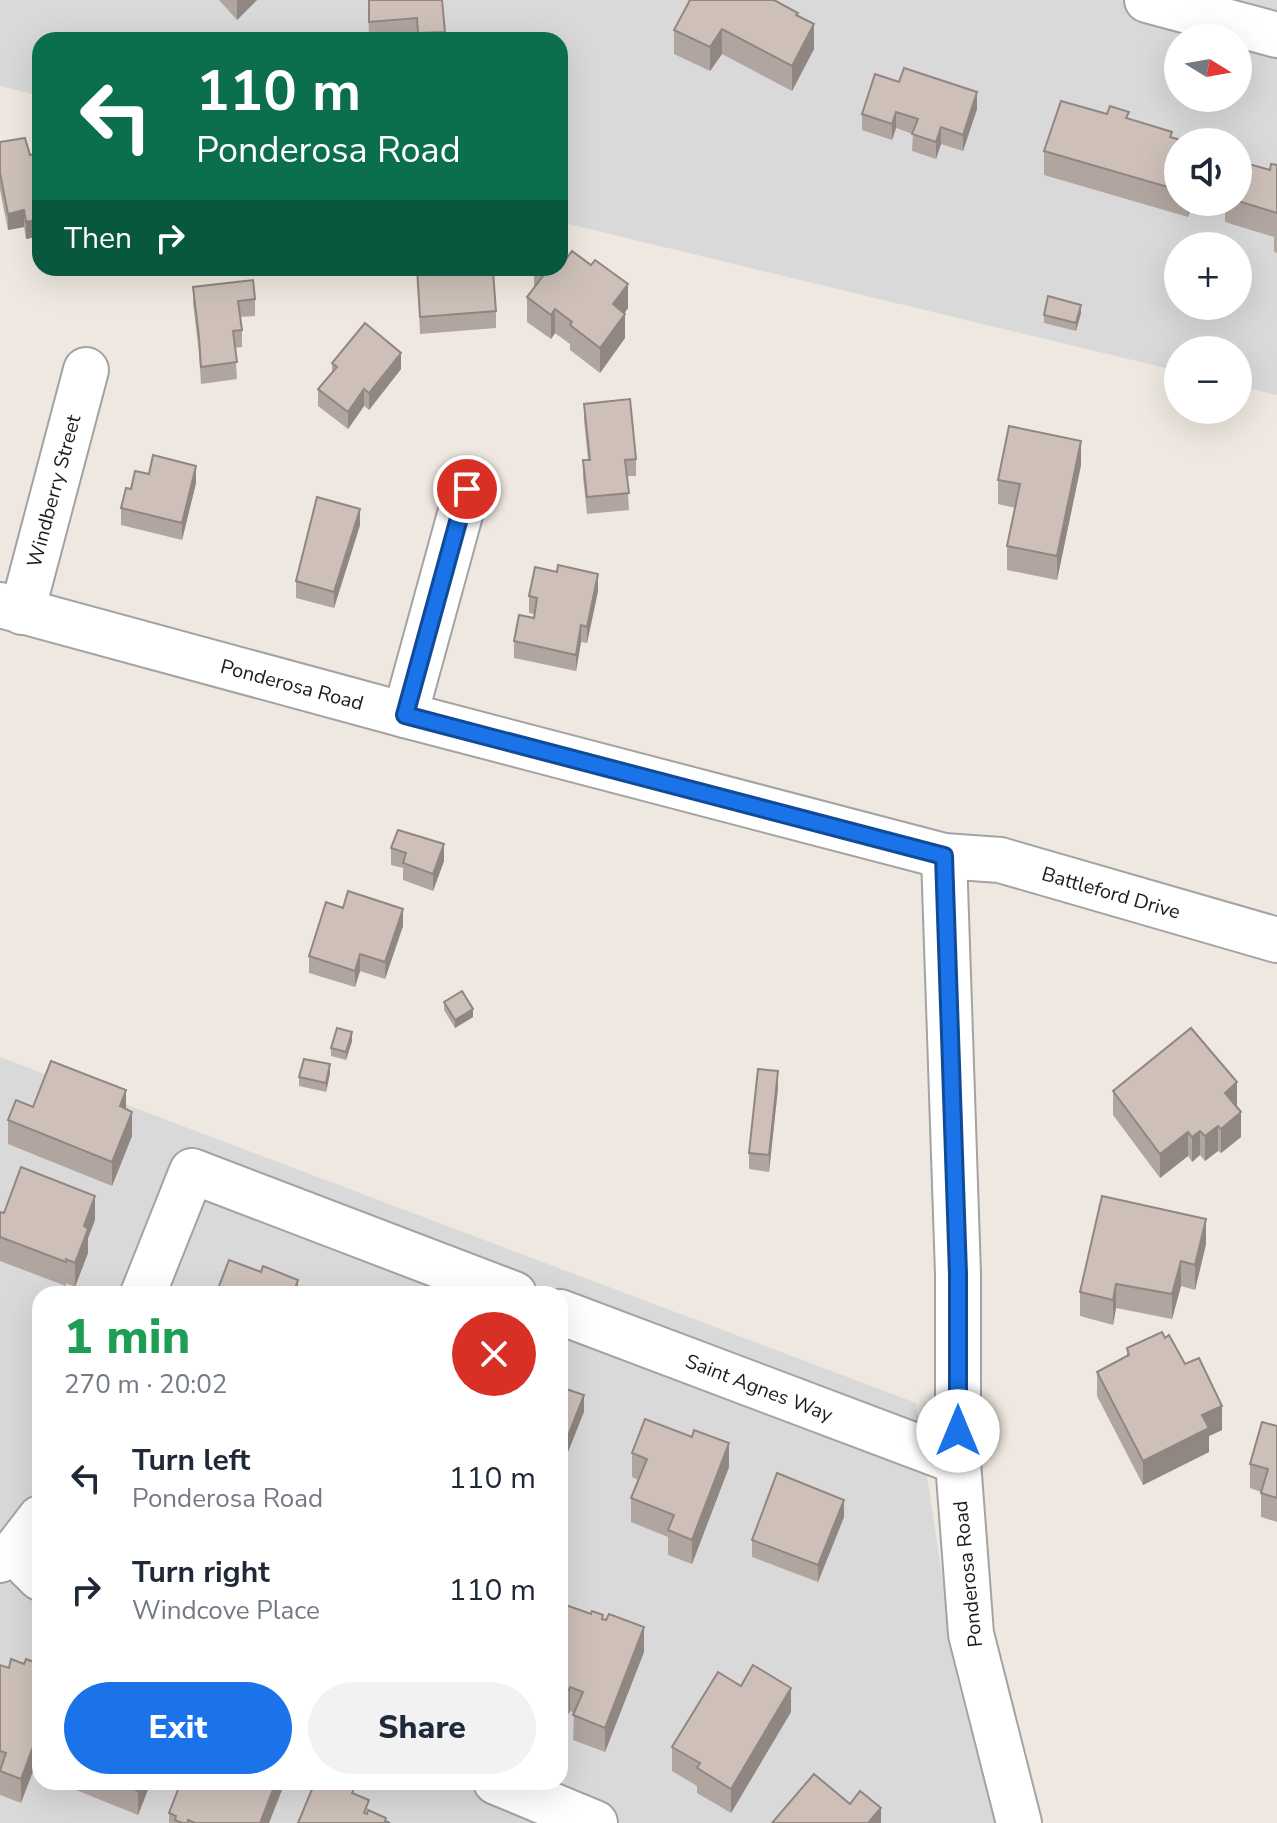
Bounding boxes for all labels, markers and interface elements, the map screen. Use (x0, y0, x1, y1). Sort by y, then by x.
north arrow (1164, 24, 1252, 112)
map controls (1164, 24, 1252, 424)
text: 110 m (196, 53, 361, 130)
icon: left (64, 64, 168, 168)
text: Ponderosa Road (196, 126, 461, 175)
button: sound (1164, 128, 1252, 216)
icon: right (148, 216, 192, 260)
text: Then (64, 218, 132, 259)
button: + (1164, 232, 1252, 320)
button: − (1164, 336, 1252, 424)
street label: Windberry Street (21, 411, 88, 570)
pin (433, 455, 501, 523)
icon: arrive (445, 467, 489, 511)
street label: Ponderosa Road (217, 653, 367, 717)
street label: Battleford Drive (1039, 860, 1183, 926)
text: 1 min (64, 1304, 190, 1370)
button: close (452, 1312, 536, 1396)
street label: Saint Agnes Way (682, 1348, 837, 1429)
text: 270 m · 20:02 (64, 1367, 227, 1402)
position arrow (916, 1389, 1000, 1473)
text: Turn left (132, 1440, 250, 1481)
icon: left (64, 1456, 108, 1500)
text: 110 m (449, 1458, 536, 1499)
text: Ponderosa Road (132, 1481, 323, 1516)
street label: Ponderosa Road (947, 1499, 989, 1649)
text: Turn right (132, 1552, 270, 1593)
icon: right (64, 1568, 108, 1612)
text: 110 m (449, 1570, 536, 1611)
text: Windcove Place (132, 1593, 320, 1628)
button: Exit (64, 1682, 292, 1774)
button: Share (308, 1682, 536, 1774)

